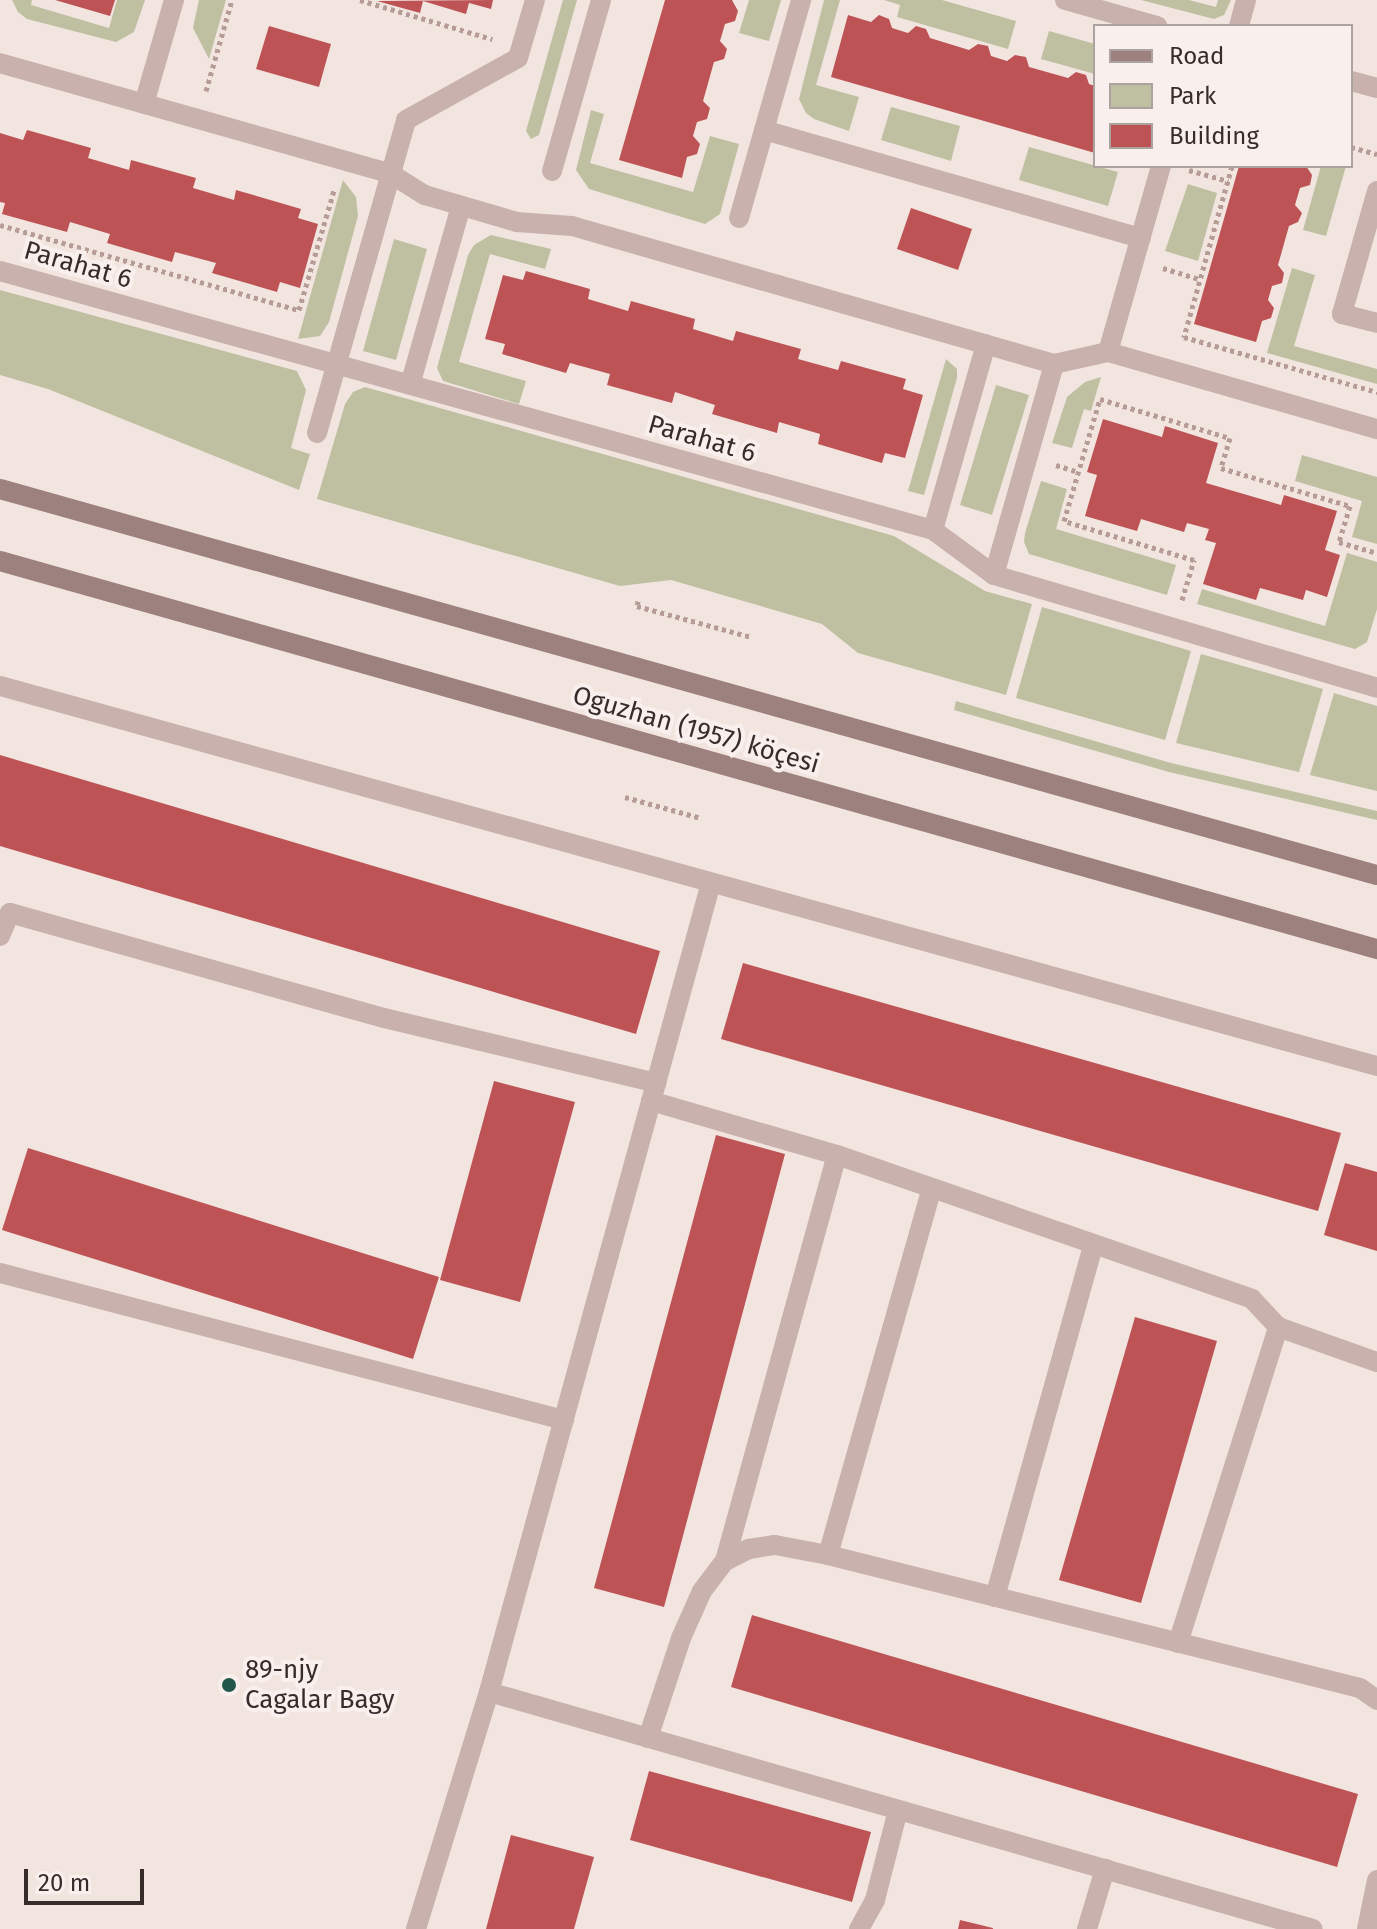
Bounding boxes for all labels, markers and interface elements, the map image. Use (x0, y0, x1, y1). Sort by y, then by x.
legend (1093, 24, 1353, 168)
text: Road (1169, 42, 1224, 70)
text: Park (1169, 82, 1216, 110)
text: Building (1169, 122, 1259, 150)
street label: Parahat 6 (21, 235, 135, 295)
street label: Parahat 6 (645, 409, 759, 469)
street label: Oguzhan (1957) köçesi (569, 680, 823, 780)
place label: 89-njy Cagalar Bagy (245, 1654, 395, 1716)
marker: 89-njy Cagalar Bagy (220, 1676, 238, 1694)
scale bar (28, 1853, 148, 1903)
text: 20 m (38, 1869, 90, 1897)

